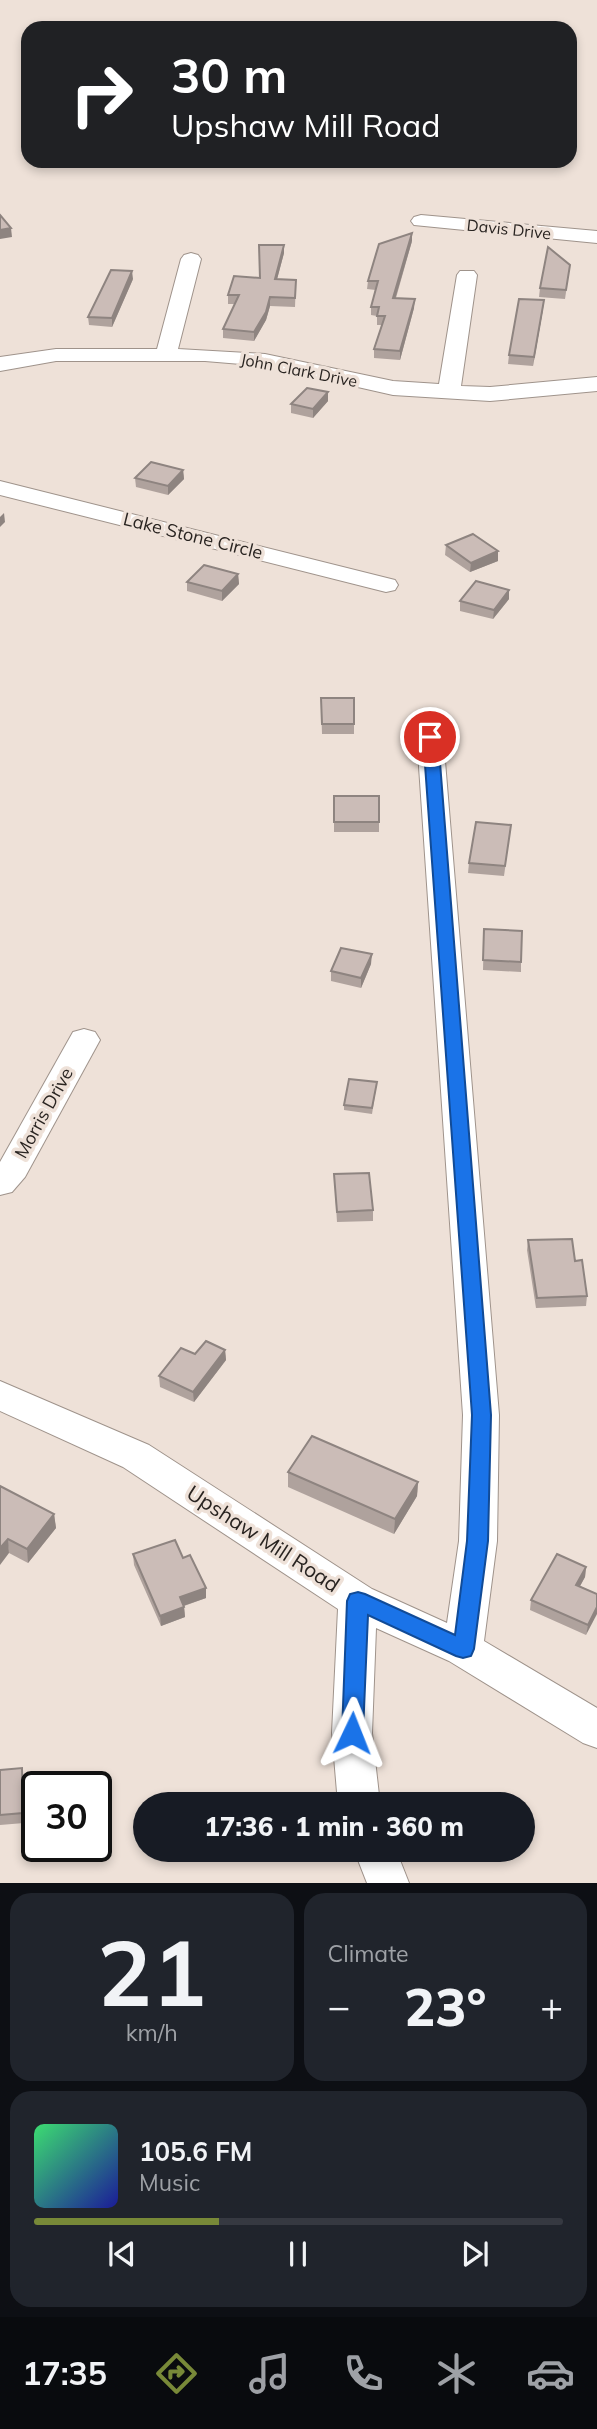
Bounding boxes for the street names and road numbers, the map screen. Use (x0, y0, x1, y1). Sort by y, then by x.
street label: Davis Drive (466, 215, 552, 243)
street label: John Clark Drive (239, 349, 359, 391)
street label: Lake Stone Circle (121, 507, 265, 564)
street label: Morris Drive (9, 1063, 78, 1162)
street label: Upshaw Mill Road (182, 1479, 345, 1597)

